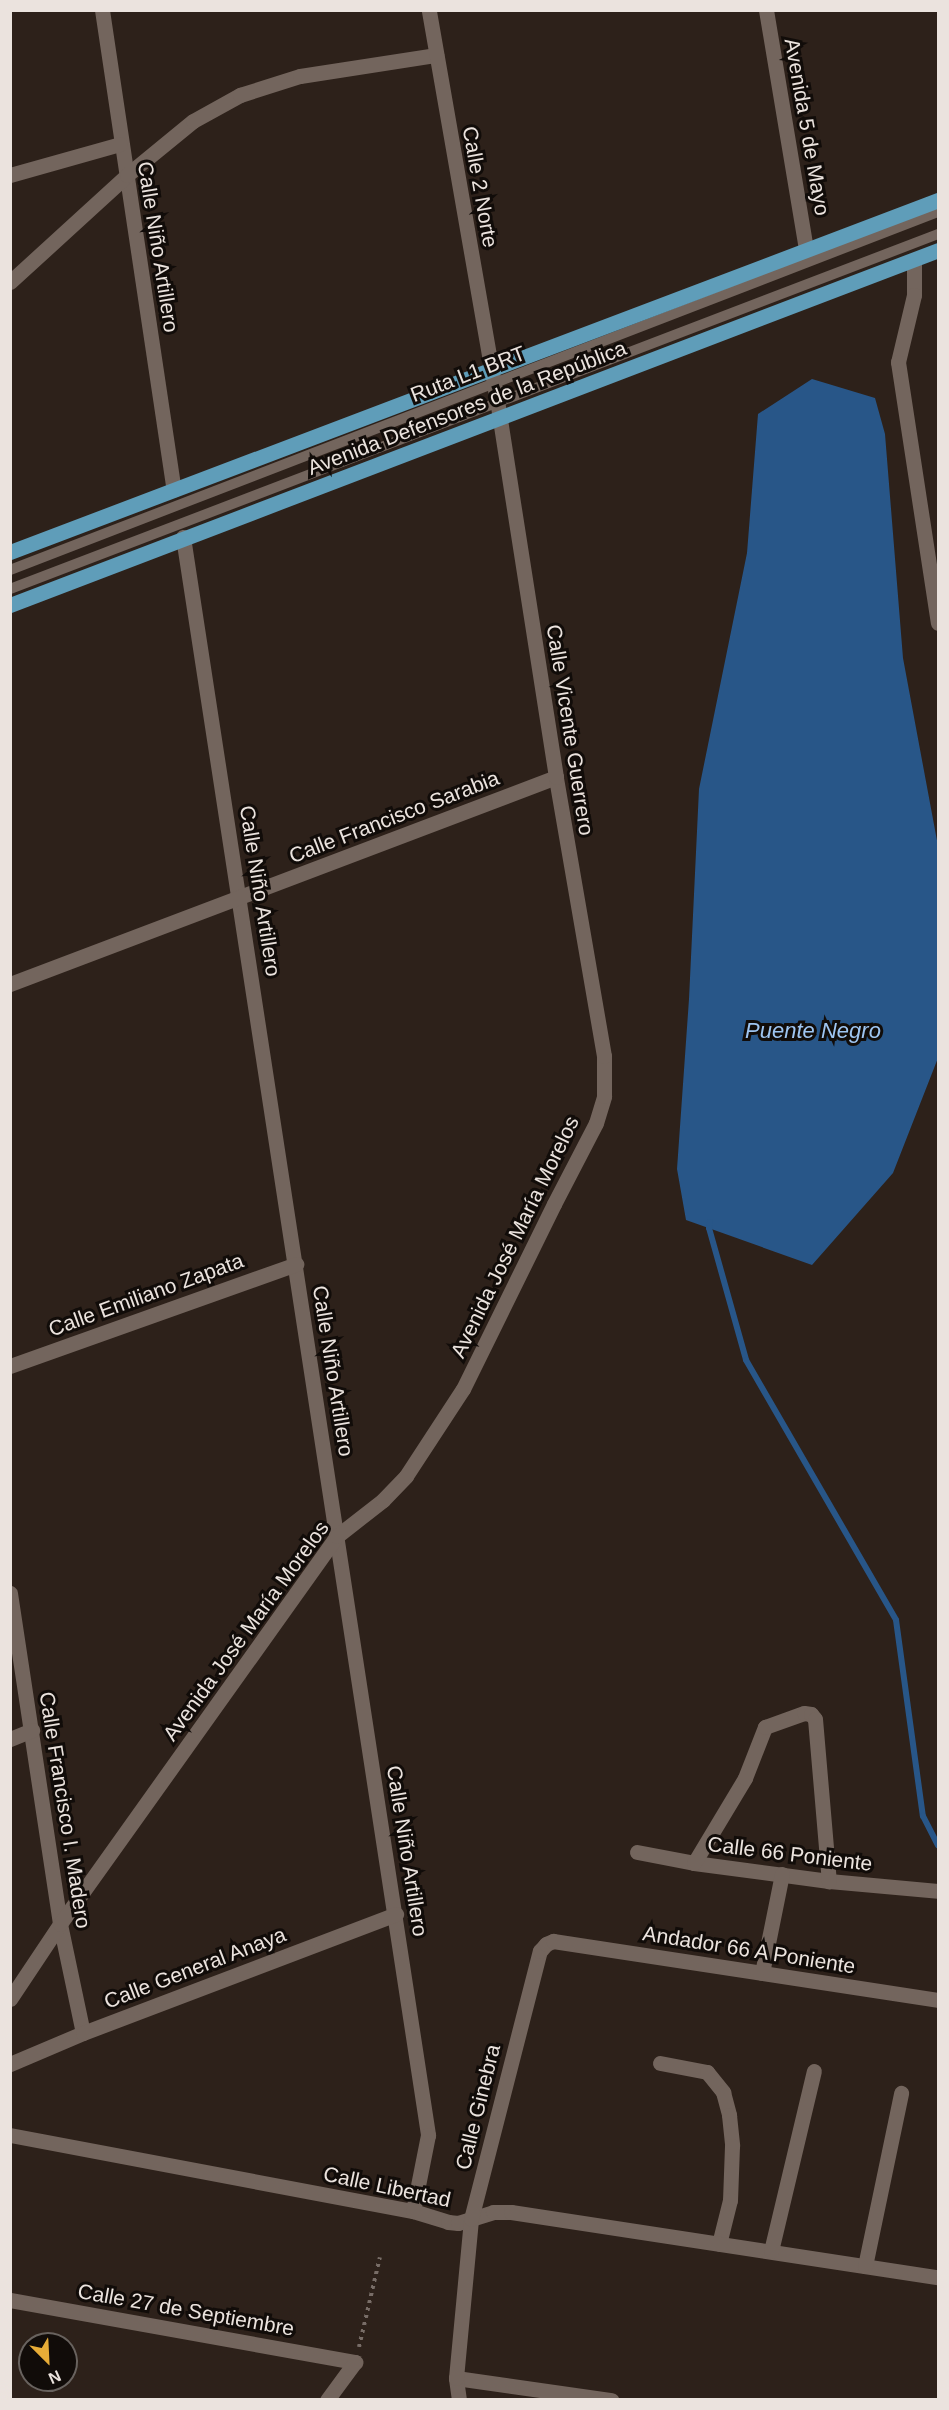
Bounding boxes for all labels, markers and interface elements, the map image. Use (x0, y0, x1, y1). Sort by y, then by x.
street label: Avenida 5 de Mayo (779, 36, 835, 218)
street label: Calle 2 Norte (457, 124, 503, 250)
street label: Calle Niño Artillero (132, 159, 184, 335)
street label: Avenida Defensores de la República (304, 335, 630, 481)
street label: Ruta L1 BRT (407, 341, 529, 407)
street label: Calle Vicente Guerrero (541, 623, 599, 837)
street label: Calle Francisco Sarabia (285, 765, 503, 869)
street label: Calle Niño Artillero (234, 803, 286, 979)
water label: Puente Negro (745, 1018, 881, 1044)
street label: Avenida José María Morelos (445, 1112, 585, 1362)
street label: Calle Emiliano Zapata (45, 1248, 247, 1342)
street label: Calle Niño Artillero (307, 1283, 359, 1459)
street label: Avenida José María Morelos (158, 1516, 334, 1746)
street label: Calle Francisco I. Madero (34, 1690, 96, 1930)
street label: Calle Niño Artillero (381, 1763, 433, 1939)
street label: Calle 66 Poniente (706, 1831, 874, 1877)
street label: Andador 66 A Poniente (640, 1921, 858, 1979)
street label: Calle General Anaya (100, 1922, 290, 2014)
street label: Calle Ginebra (450, 2042, 506, 2172)
street label: Calle Libertad (321, 2161, 453, 2213)
street label: Calle 27 de Septiembre (76, 2279, 296, 2341)
north arrow (18, 2332, 78, 2392)
text: N (46, 2367, 63, 2387)

